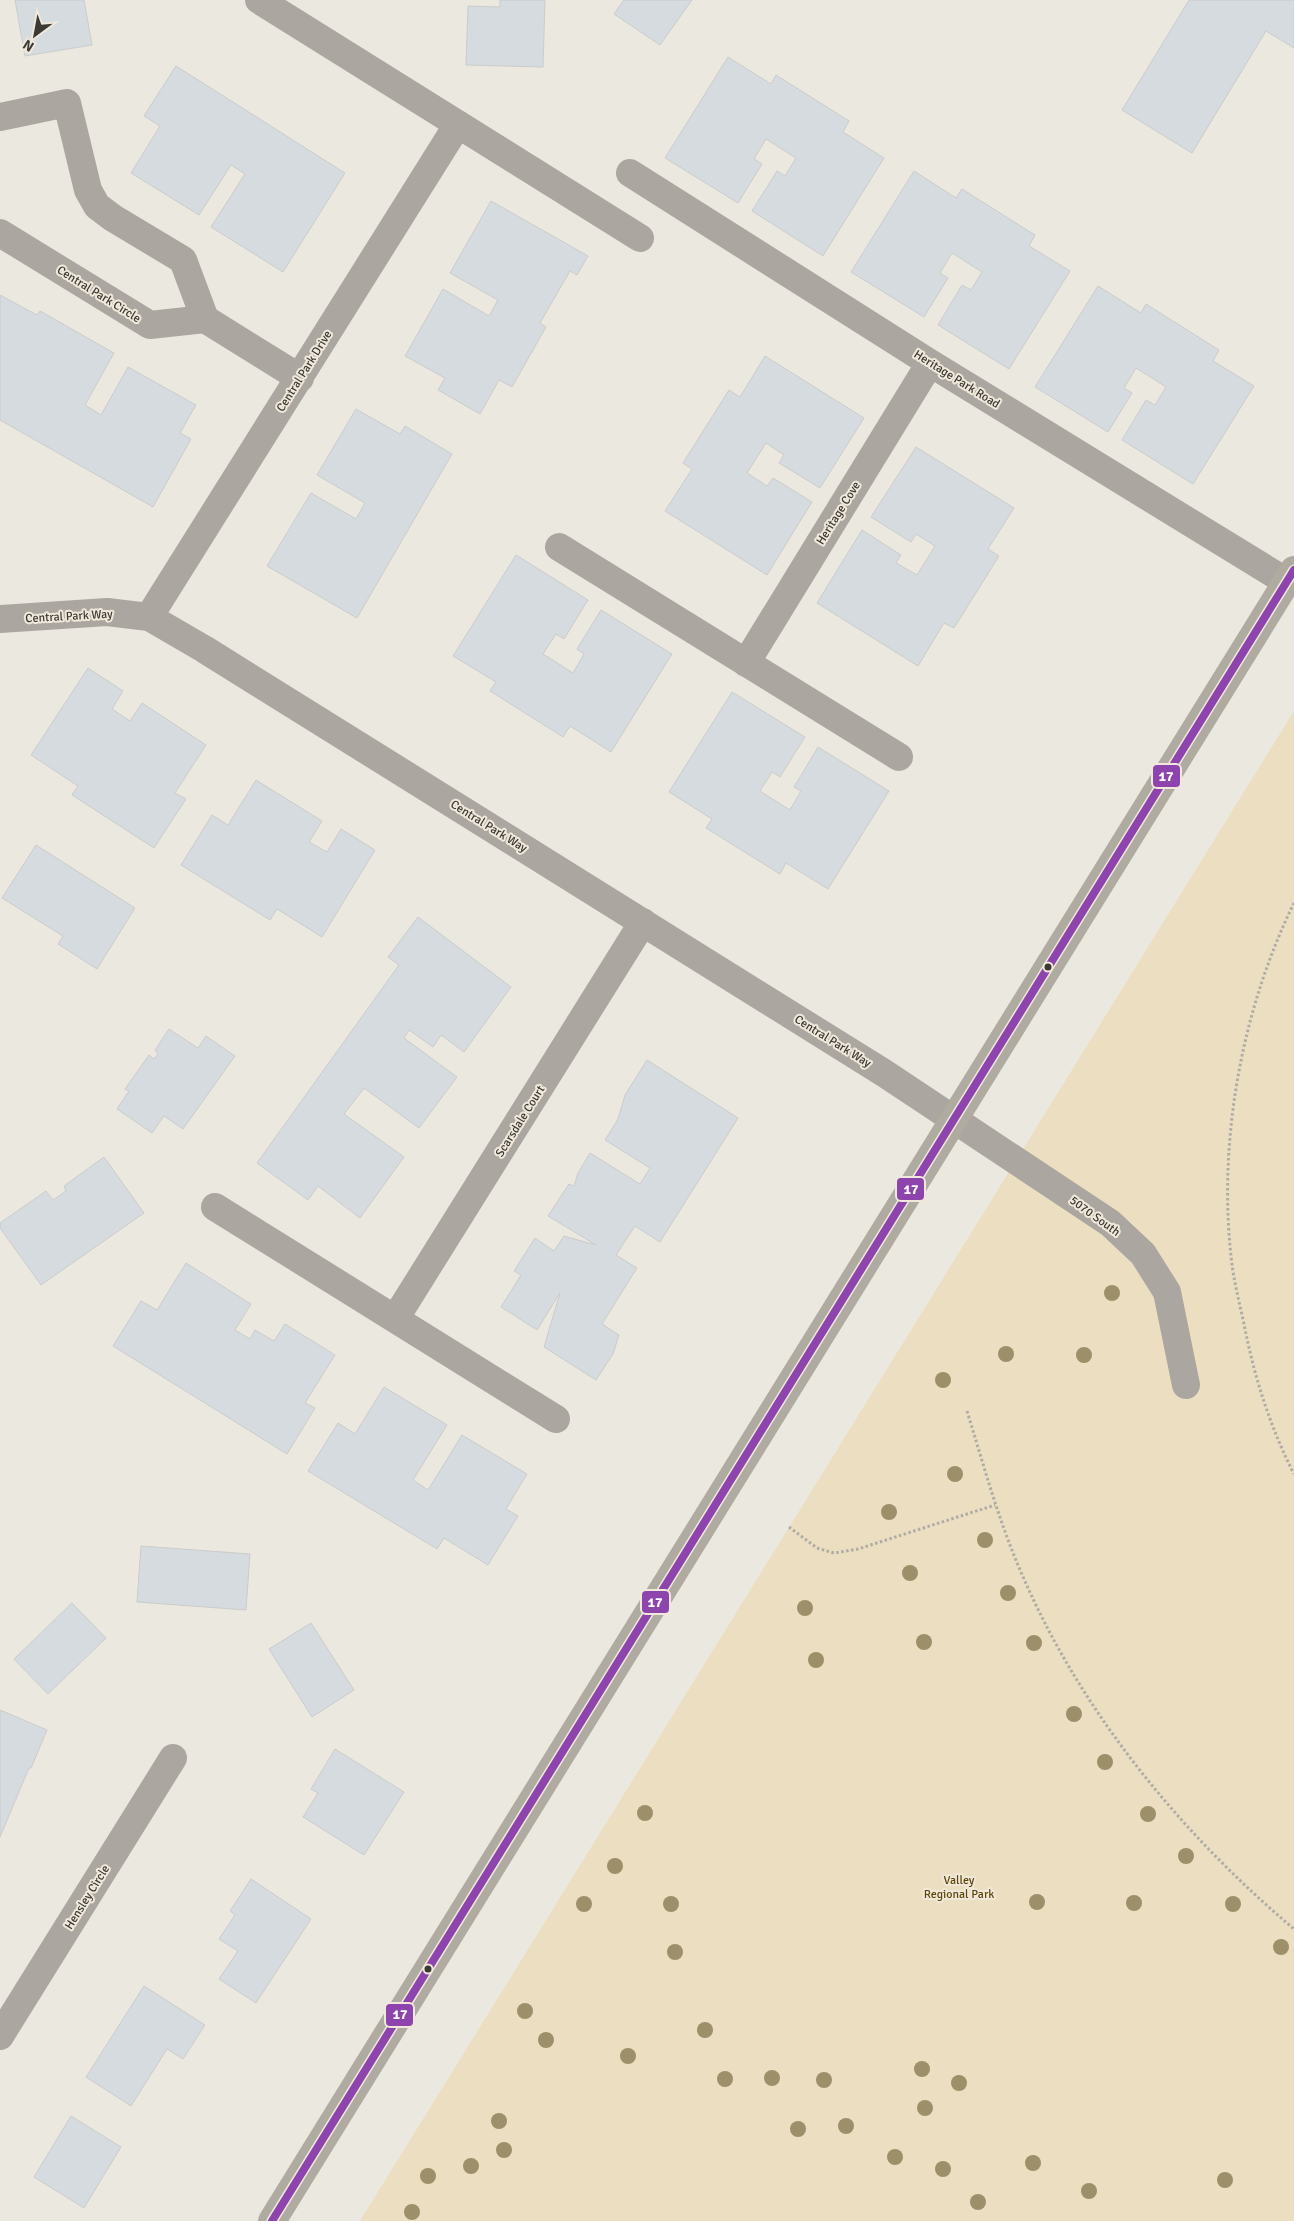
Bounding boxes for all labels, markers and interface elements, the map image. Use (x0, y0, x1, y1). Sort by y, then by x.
north arrow (10, 10, 60, 60)
text: N (20, 36, 37, 55)
street label: Central Park Circle (54, 263, 143, 326)
street label: Central Park Drive (273, 328, 335, 415)
street label: Heritage Park Road (911, 347, 1002, 412)
street label: Heritage Cove (813, 479, 864, 548)
street label: Central Park Way (25, 607, 113, 626)
line badge: 17 (1152, 764, 1181, 788)
text: 17 (1158, 768, 1174, 785)
street label: Central Park Way (448, 797, 530, 856)
unlabelled marker (1043, 962, 1053, 972)
street label: Central Park Way (792, 1012, 874, 1071)
street label: Scarsdale Court (492, 1083, 548, 1160)
line badge: 17 (896, 1177, 925, 1201)
text: 17 (903, 1181, 919, 1198)
street label: 5070 South (1067, 1193, 1123, 1240)
line badge: 17 (641, 1590, 670, 1614)
text: 17 (647, 1594, 663, 1611)
street label: Hensley Circle (62, 1862, 113, 1932)
park label: Valley Regional Park (924, 1873, 994, 1902)
unlabelled marker (423, 1964, 433, 1974)
line badge: 17 (385, 2003, 414, 2027)
text: 17 (392, 2006, 408, 2023)

